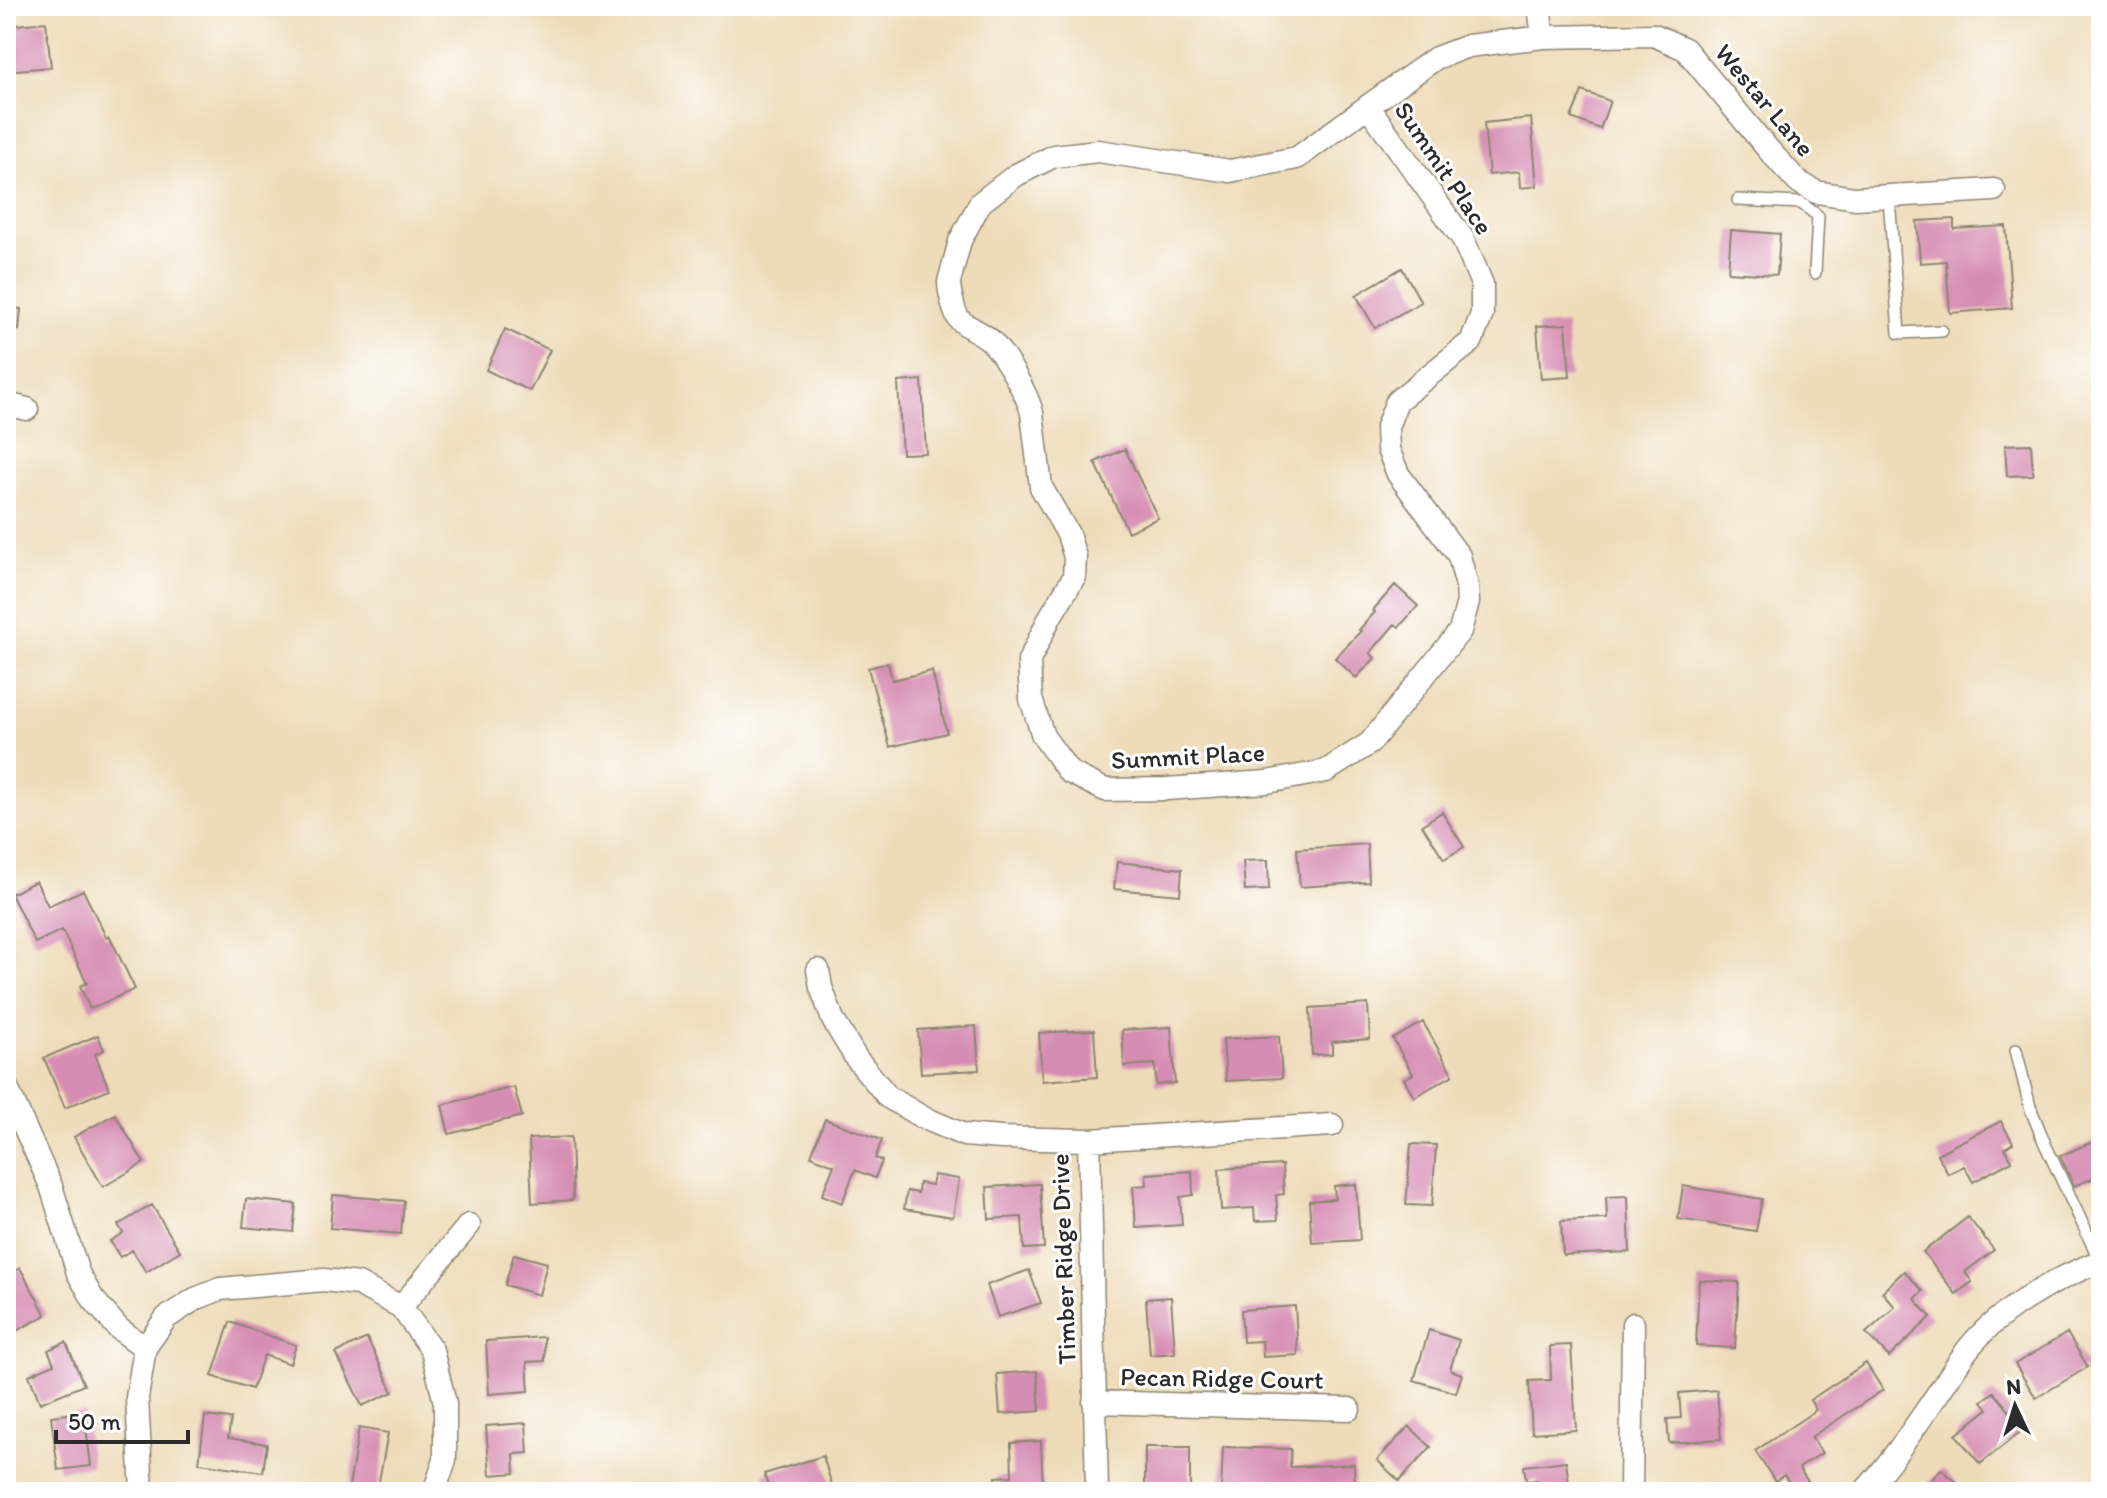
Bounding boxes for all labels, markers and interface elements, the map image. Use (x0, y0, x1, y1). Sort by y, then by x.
street label: Westar Lane (1708, 37, 1822, 163)
street label: Summit Place (1388, 95, 1500, 241)
street label: Summit Place (1110, 736, 1266, 776)
street label: Timber Ridge Drive (1043, 1153, 1083, 1365)
street label: Pecan Ridge Court (1120, 1360, 1324, 1396)
north arrow (1975, 1366, 2055, 1446)
text: N (2005, 1373, 2022, 1401)
scale bar (56, 1394, 188, 1444)
text: 50 m (68, 1407, 121, 1436)

